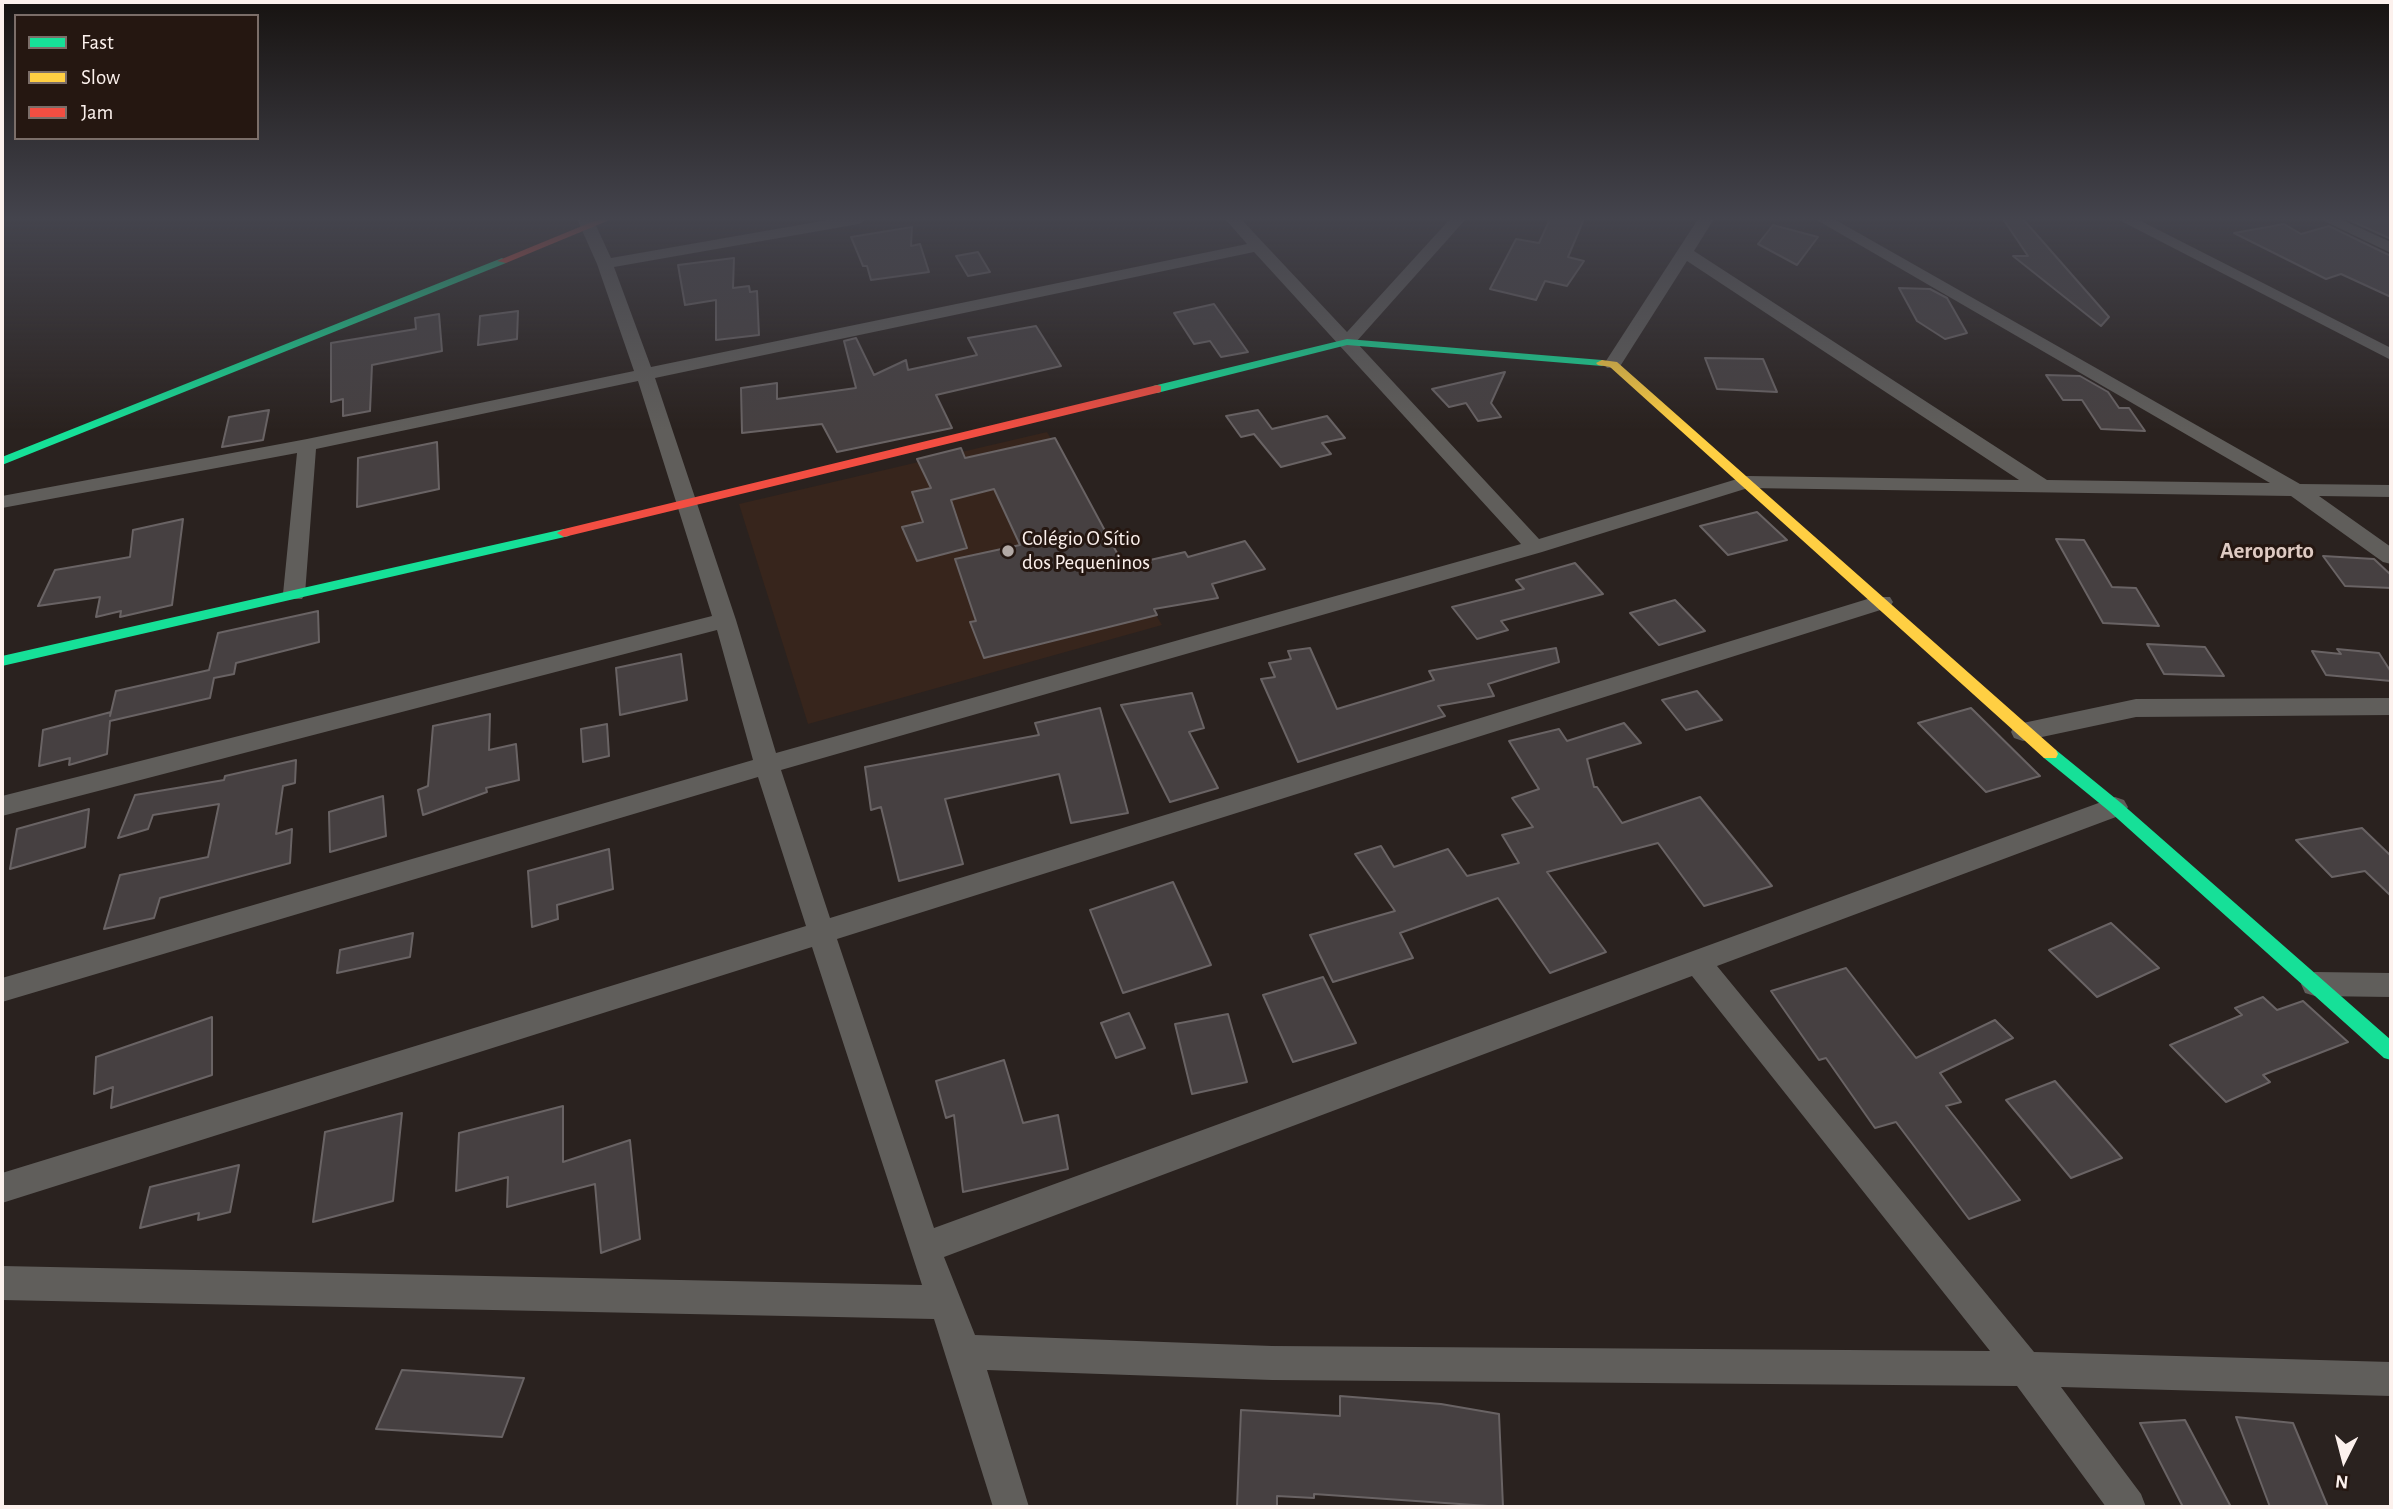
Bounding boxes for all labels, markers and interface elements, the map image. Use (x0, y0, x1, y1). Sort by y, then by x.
legend (14, 14, 259, 140)
text: Fast (81, 32, 114, 53)
text: Slow (81, 67, 120, 88)
text: Jam (81, 102, 113, 123)
place label: Colégio O Sítio dos Pequeninos (1022, 526, 1150, 576)
district label: Aeroporto (2220, 537, 2314, 565)
marker: Colégio O Sítio dos Pequeninos (1000, 543, 1016, 559)
north arrow (2309, 1425, 2379, 1495)
text: N (2334, 1471, 2349, 1492)

